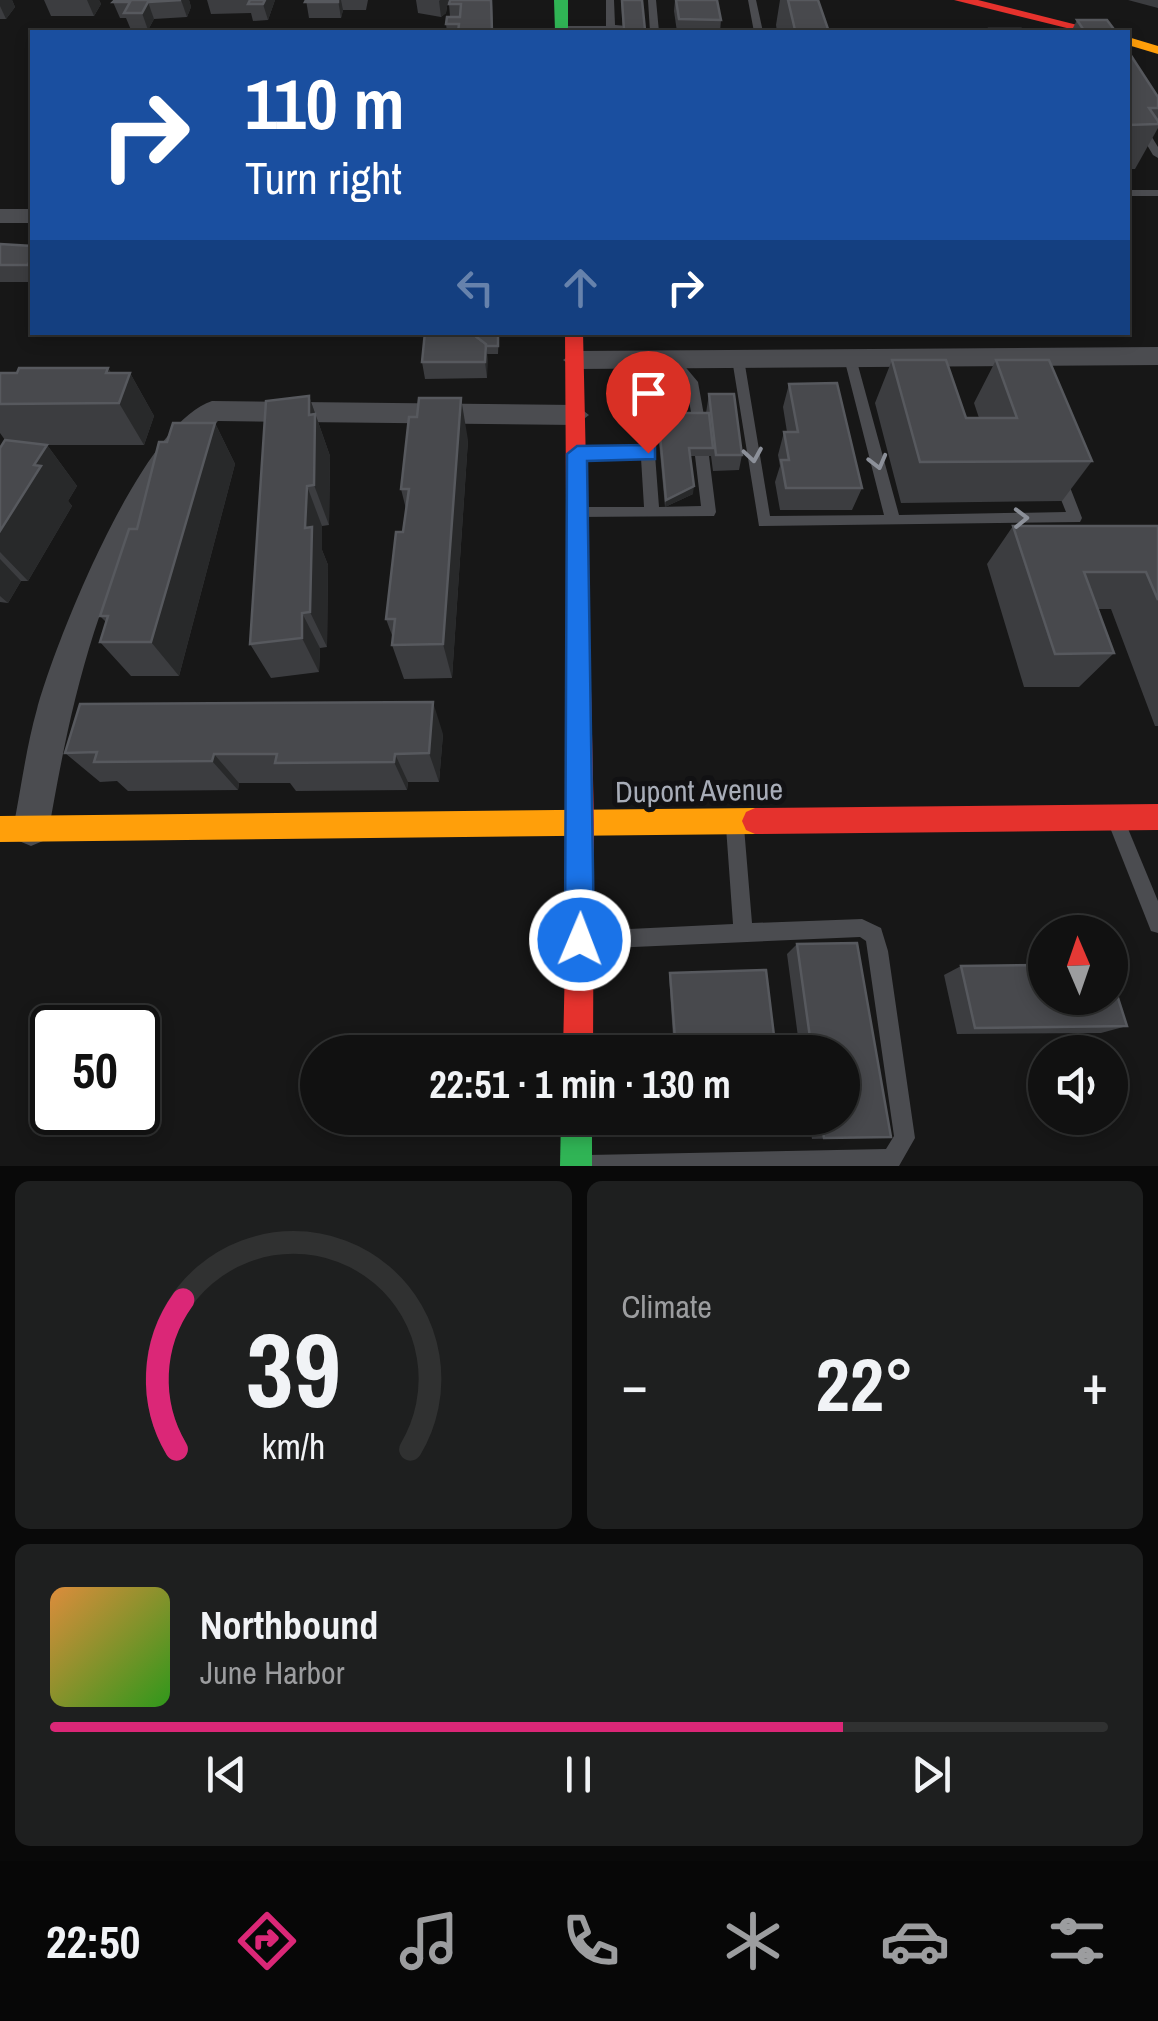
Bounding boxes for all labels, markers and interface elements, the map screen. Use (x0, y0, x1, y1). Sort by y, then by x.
text: 110 m (245, 57, 405, 151)
icon: right (80, 70, 210, 200)
text: Turn right (245, 147, 402, 208)
icon: left (448, 260, 503, 315)
icon: ahead (553, 260, 608, 315)
icon: right (658, 260, 713, 315)
pin (606, 351, 691, 454)
icon: arrive (621, 366, 676, 421)
one-way arrow (742, 447, 763, 464)
one-way arrow (866, 453, 887, 471)
one-way arrow (1013, 508, 1029, 529)
street label: Dupont Avenue (615, 769, 783, 811)
position arrow (528, 888, 632, 992)
north arrow (1028, 915, 1128, 1015)
map controls (1028, 915, 1128, 1135)
speed limit sign: 50 (30, 1005, 160, 1135)
button: sound (1028, 1035, 1128, 1135)
text: 22:51 · 1 min · 130 m (429, 1059, 731, 1110)
text: Climate (622, 1285, 712, 1328)
text: 39 (246, 1299, 341, 1439)
text: 22° (816, 1333, 914, 1434)
text: − (622, 1347, 648, 1421)
text: + (1082, 1347, 1108, 1421)
text: km/h (261, 1422, 325, 1470)
text: Northbound (200, 1600, 378, 1651)
text: June Harbor (200, 1651, 344, 1694)
icon: previous (199, 1747, 254, 1802)
icon: pause (551, 1747, 606, 1802)
icon: next (904, 1747, 959, 1802)
icon: directions (232, 1906, 302, 1976)
icon: music (394, 1906, 464, 1976)
icon: phone (556, 1906, 626, 1976)
icon: climate (718, 1906, 788, 1976)
icon: car (880, 1906, 950, 1976)
icon: filters (1042, 1906, 1112, 1976)
text: 22:50 (46, 1911, 140, 1972)

